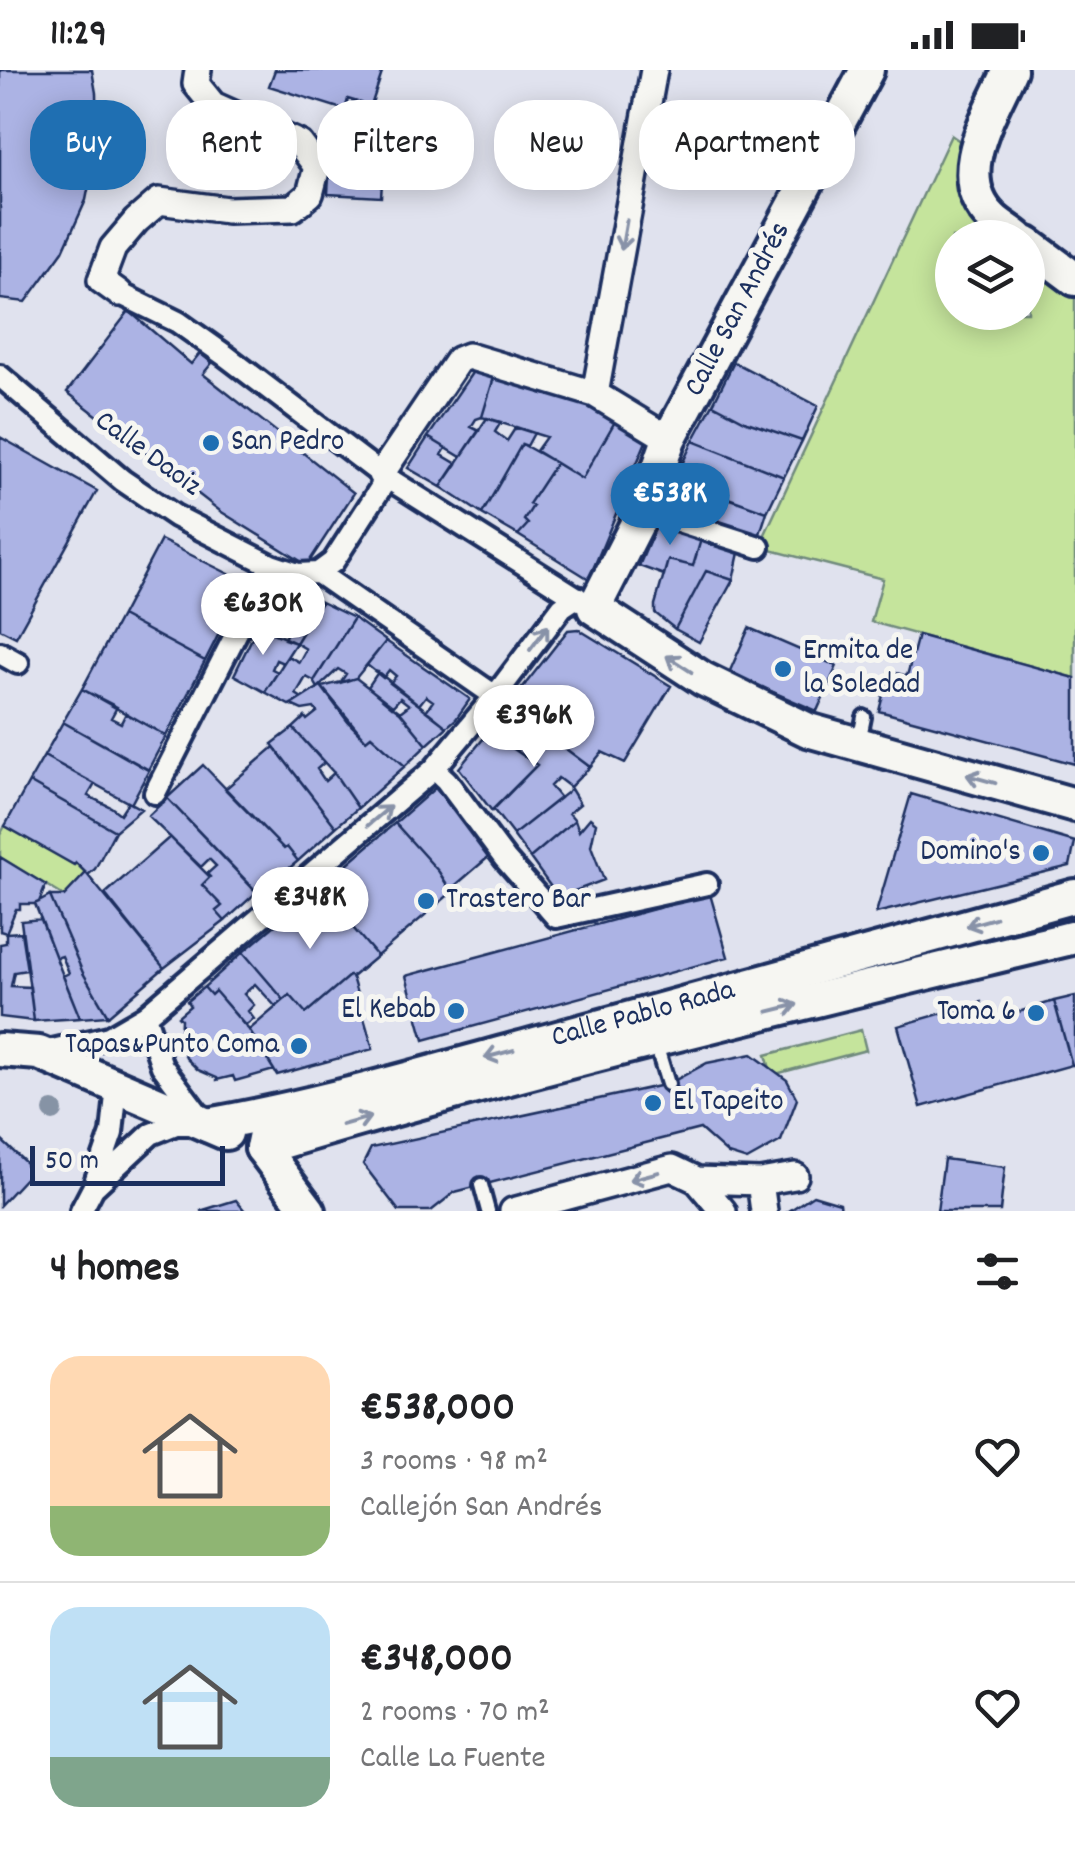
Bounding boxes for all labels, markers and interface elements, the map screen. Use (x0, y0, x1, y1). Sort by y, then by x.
text: 11:29 (50, 8, 107, 63)
chip: Buy (30, 100, 146, 190)
chip: Rent (166, 100, 297, 190)
chip: Filters (317, 100, 474, 190)
chip: New (494, 100, 619, 190)
chip: Apartment (639, 100, 855, 190)
street label: Calle San Andrés (675, 215, 803, 405)
one-way arrow (614, 218, 633, 251)
map controls (935, 220, 1045, 330)
button: layers (935, 220, 1045, 330)
street label: Calle Daoiz (85, 401, 210, 509)
place label: San Pedro (231, 422, 344, 465)
marker: San Pedro (200, 432, 222, 454)
pin: €538K (600, 463, 740, 548)
text: €538K (633, 472, 707, 518)
pin: €630K (193, 573, 333, 658)
text: €630K (223, 582, 303, 628)
one-way arrow (528, 625, 549, 652)
place label: Ermita de la Soledad (803, 631, 920, 708)
one-way arrow (665, 653, 694, 674)
marker: Ermita de la Soledad (772, 658, 794, 680)
pin: €396K (464, 685, 604, 770)
text: €396K (495, 694, 573, 740)
one-way arrow (966, 768, 997, 787)
one-way arrow (366, 805, 391, 828)
place label: Domino's (920, 832, 1021, 875)
marker: Domino's (1030, 842, 1052, 864)
pin: €348K (240, 867, 380, 952)
text: €348K (274, 876, 346, 922)
place label: Trastero Bar (446, 880, 591, 923)
marker: Trastero Bar (415, 890, 437, 912)
one-way arrow (966, 914, 997, 932)
street label: Calle Pablo Rada (547, 969, 741, 1060)
place label: El Kebab (341, 990, 436, 1033)
place label: Toma 6 (937, 992, 1016, 1035)
one-way arrow (766, 998, 798, 1016)
marker: El Kebab (445, 1000, 467, 1022)
marker: Toma 6 (1025, 1002, 1047, 1024)
place label: Tapas&Punto Coma (65, 1025, 280, 1068)
marker: Tapas&Punto Coma (288, 1035, 310, 1057)
one-way arrow (484, 1046, 515, 1065)
place label: El Tapeito (673, 1082, 784, 1125)
marker: El Tapeito (642, 1092, 664, 1114)
one-way arrow (340, 1110, 371, 1129)
scale bar (30, 1141, 225, 1186)
text: 50 m (45, 1143, 99, 1183)
one-way arrow (629, 1167, 660, 1186)
text: 4 homes (50, 1241, 180, 1301)
icon: filters (970, 1244, 1025, 1299)
text: €538,000 (360, 1380, 515, 1440)
icon: home (130, 1396, 250, 1516)
icon: heart (970, 1429, 1025, 1484)
text: 3 rooms · 98 m² (360, 1440, 548, 1486)
text: Callejón San Andrés (360, 1486, 603, 1532)
text: €348,000 (360, 1631, 513, 1691)
icon: home (130, 1647, 250, 1767)
icon: heart (970, 1680, 1025, 1735)
text: 2 rooms · 70 m² (360, 1691, 550, 1737)
text: Calle La Fuente (360, 1737, 546, 1783)

